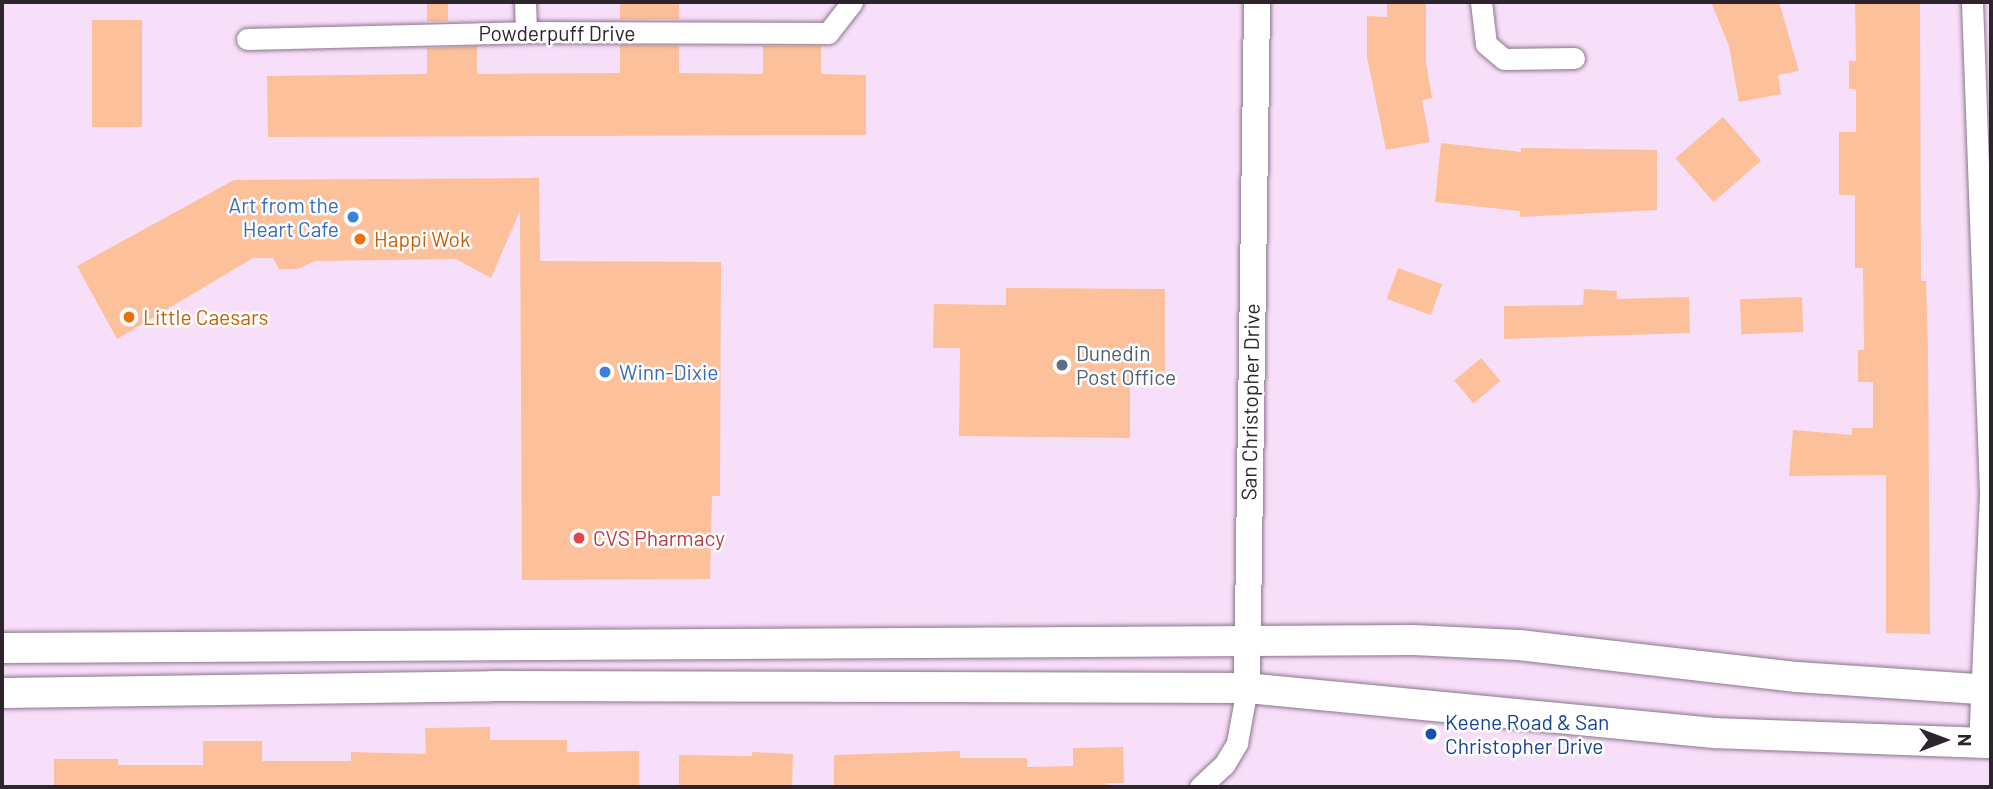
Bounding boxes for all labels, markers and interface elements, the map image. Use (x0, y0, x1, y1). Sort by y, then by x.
street label: Powderpuff Drive (479, 20, 635, 46)
place label: Art from the Heart Cafe (228, 192, 339, 242)
marker: Art from the Heart Cafe (345, 209, 361, 225)
place label: Happi Wok (374, 226, 471, 252)
marker: Happi Wok (352, 231, 368, 247)
street label: San Christopher Drive (1236, 303, 1264, 501)
place label: Little Caesars (143, 304, 269, 330)
marker: Little Caesars (121, 309, 137, 325)
place label: Dunedin Post Office (1076, 340, 1176, 390)
marker: Dunedin Post Office (1054, 357, 1070, 373)
place label: Winn-Dixie (619, 359, 718, 385)
marker: Winn-Dixie (597, 364, 613, 380)
place label: CVS Pharmacy (593, 525, 725, 551)
marker: CVS Pharmacy (571, 530, 587, 546)
north arrow (1909, 705, 1979, 775)
place label: Keene Road & San Christopher Drive (1445, 709, 1609, 759)
marker: Keene Road & San Christopher Drive (1423, 726, 1439, 742)
text: N (1954, 734, 1977, 746)

